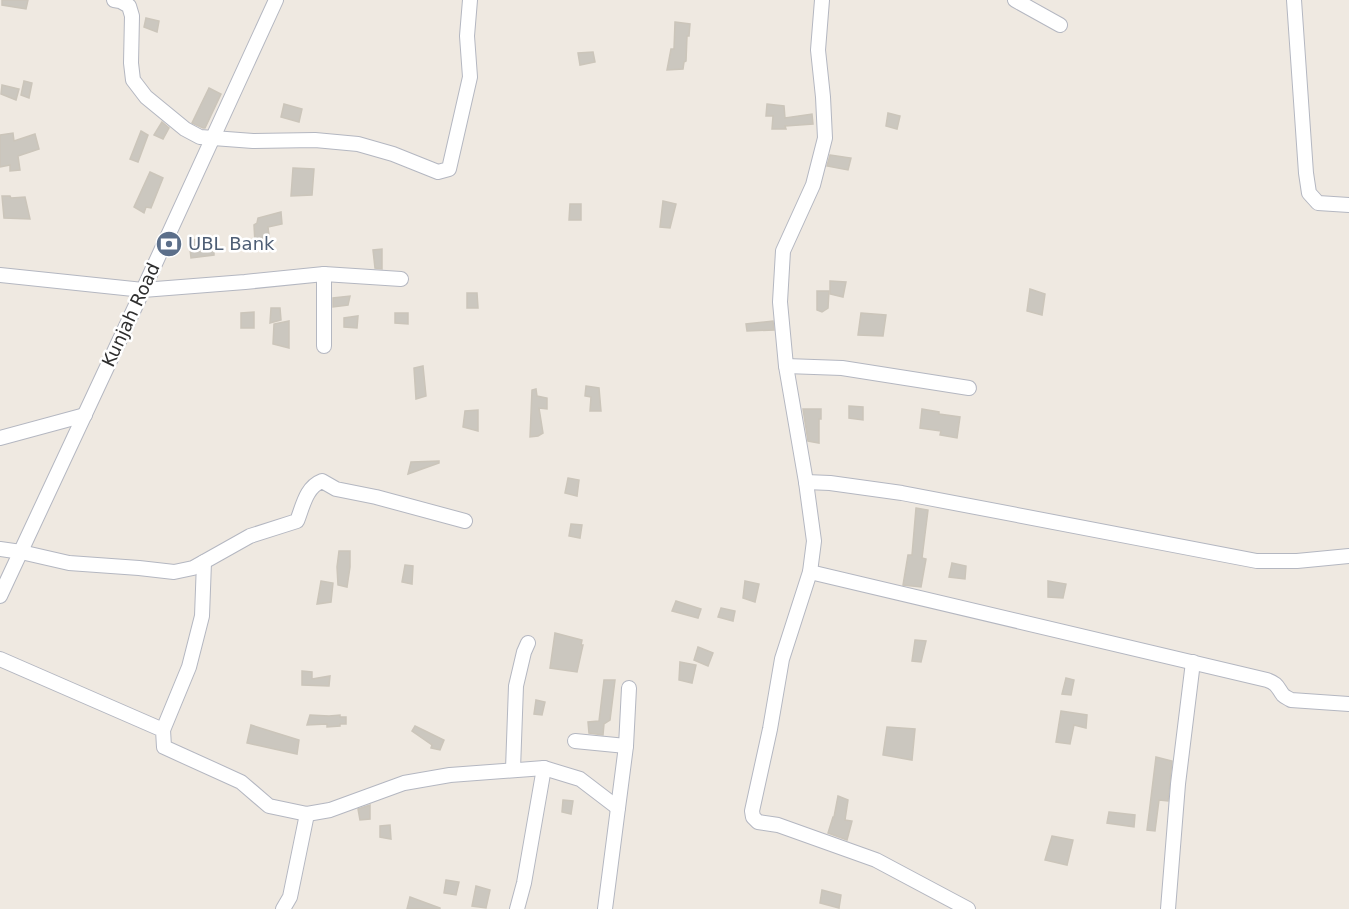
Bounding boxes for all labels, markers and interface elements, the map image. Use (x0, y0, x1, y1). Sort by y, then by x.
bank icon: UBL Bank (154, 229, 184, 259)
place label: UBL Bank (188, 233, 275, 254)
street label: Kunjah Road (97, 260, 164, 370)

